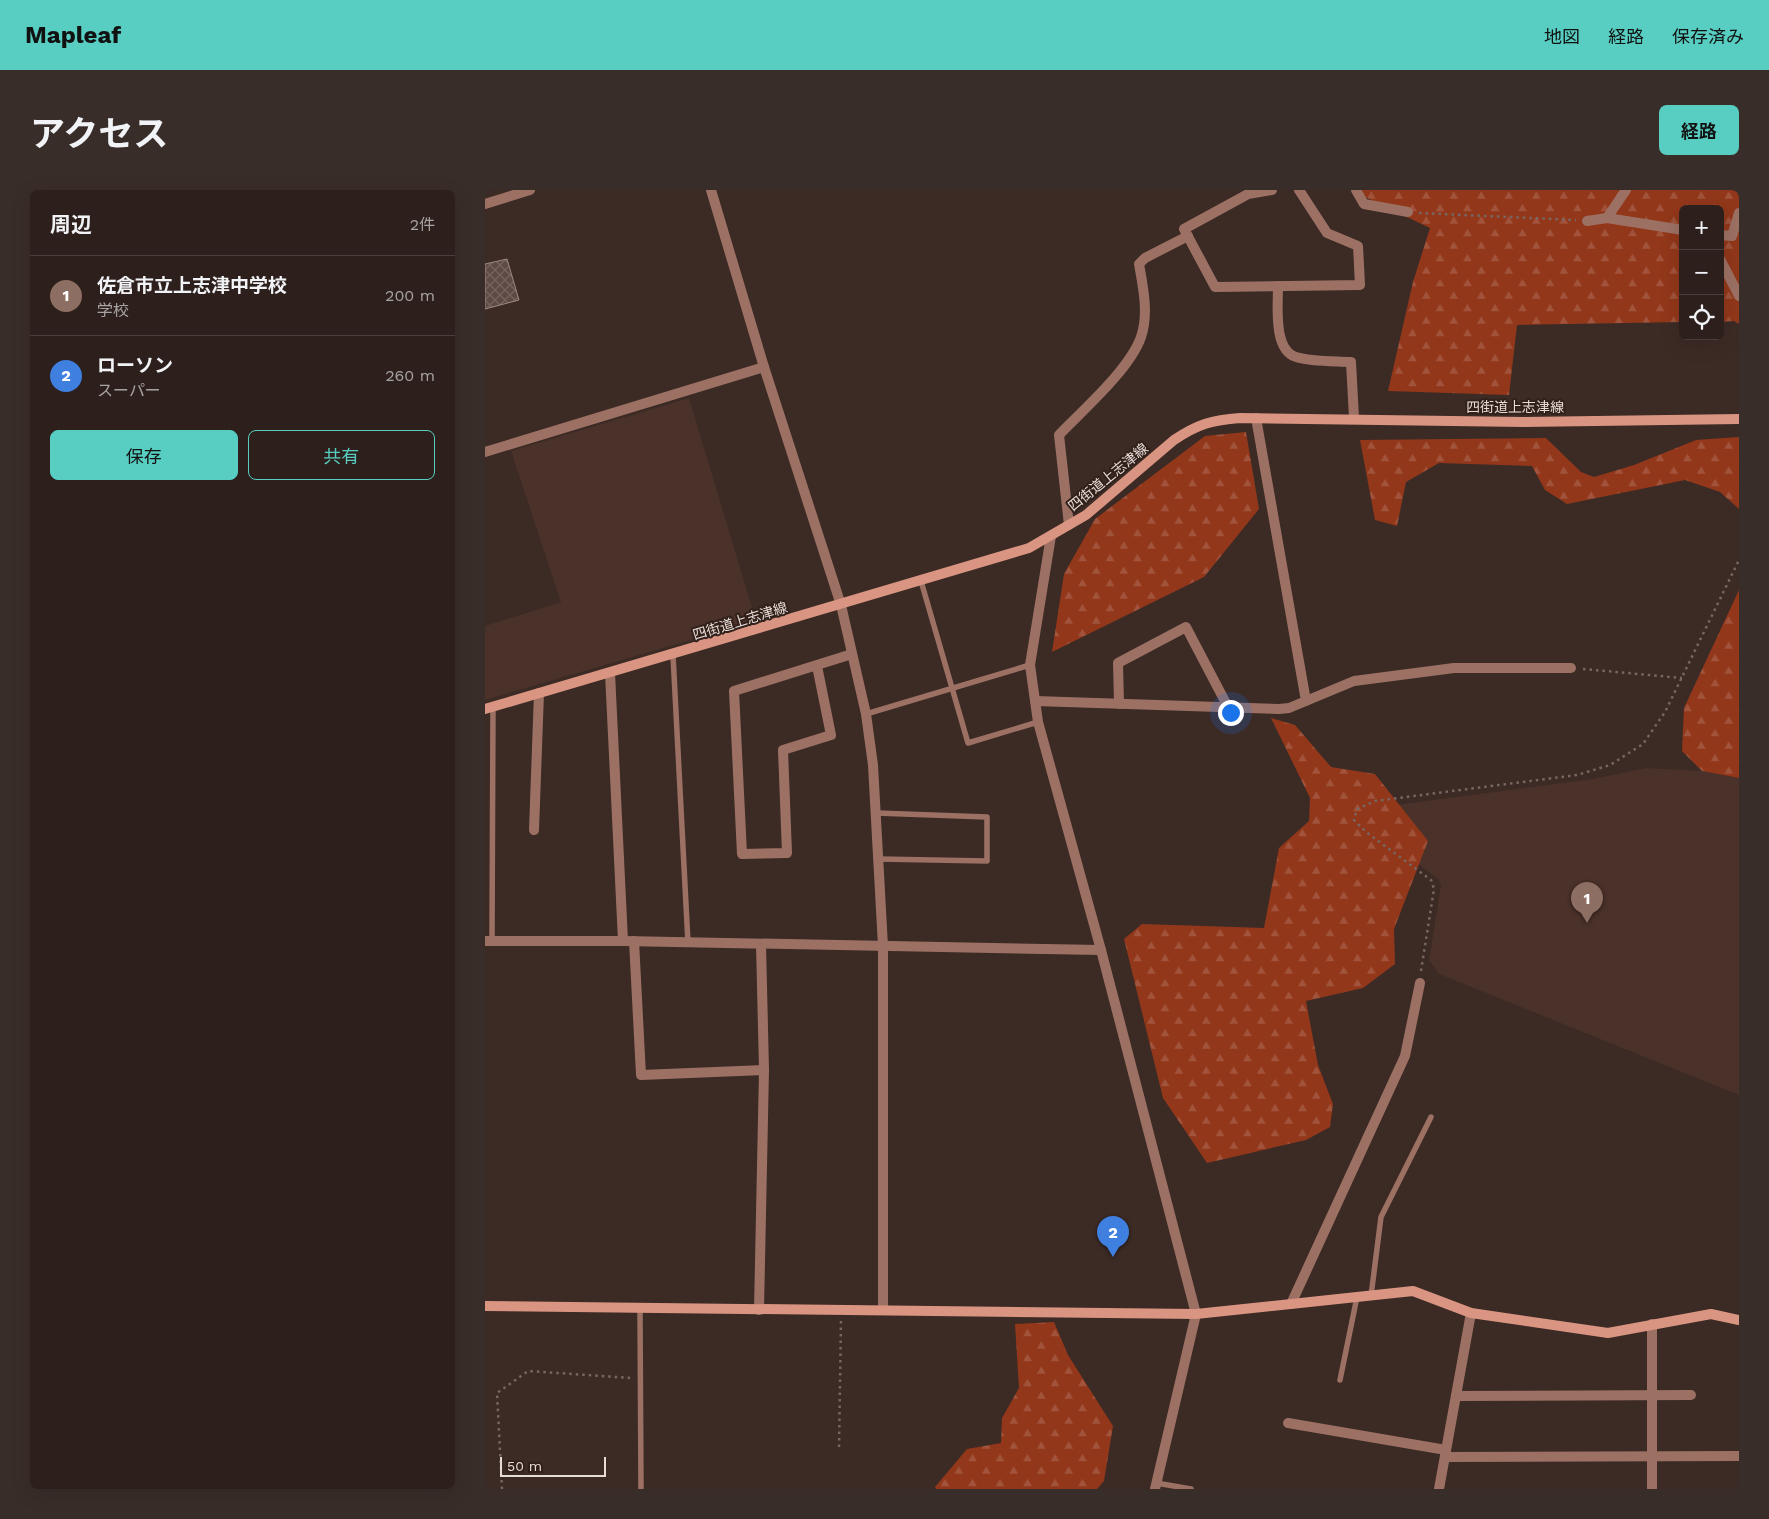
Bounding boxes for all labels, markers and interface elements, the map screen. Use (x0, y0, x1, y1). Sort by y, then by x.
text: Mapleaf (25, 21, 121, 49)
text: 地図 (1544, 26, 1580, 47)
text: 経路 (1608, 26, 1644, 47)
text: 保存済み (1672, 26, 1744, 47)
button: 経路 (1659, 105, 1739, 155)
text: アクセス (30, 113, 168, 155)
map controls (1679, 205, 1724, 340)
button: + (1679, 205, 1724, 250)
text: 周辺 (50, 212, 92, 237)
text: 2件 (410, 215, 435, 234)
button: − (1679, 250, 1724, 295)
text: 佐倉市立上志津中学校 (97, 274, 287, 297)
text: 1 (63, 286, 69, 305)
text: 200 m (385, 286, 435, 305)
button: locate (1679, 295, 1724, 340)
text: 学校 (97, 301, 129, 320)
text: ローソン (97, 354, 173, 377)
text: 2 (61, 366, 71, 385)
text: 260 m (385, 366, 435, 385)
text: スーパー (97, 381, 161, 400)
street label: 四街道上志津線 (1466, 399, 1564, 415)
button: 保存 (50, 430, 238, 480)
button: 共有 (248, 430, 435, 480)
street label: 四街道上志津線 (1065, 440, 1151, 514)
street label: 四街道上志津線 (691, 599, 789, 643)
your location (1218, 700, 1244, 726)
pin: 1 (1571, 882, 1603, 923)
pin: 2 (1097, 1216, 1129, 1257)
scale bar (500, 1454, 606, 1477)
text: 50 m (507, 1458, 542, 1474)

